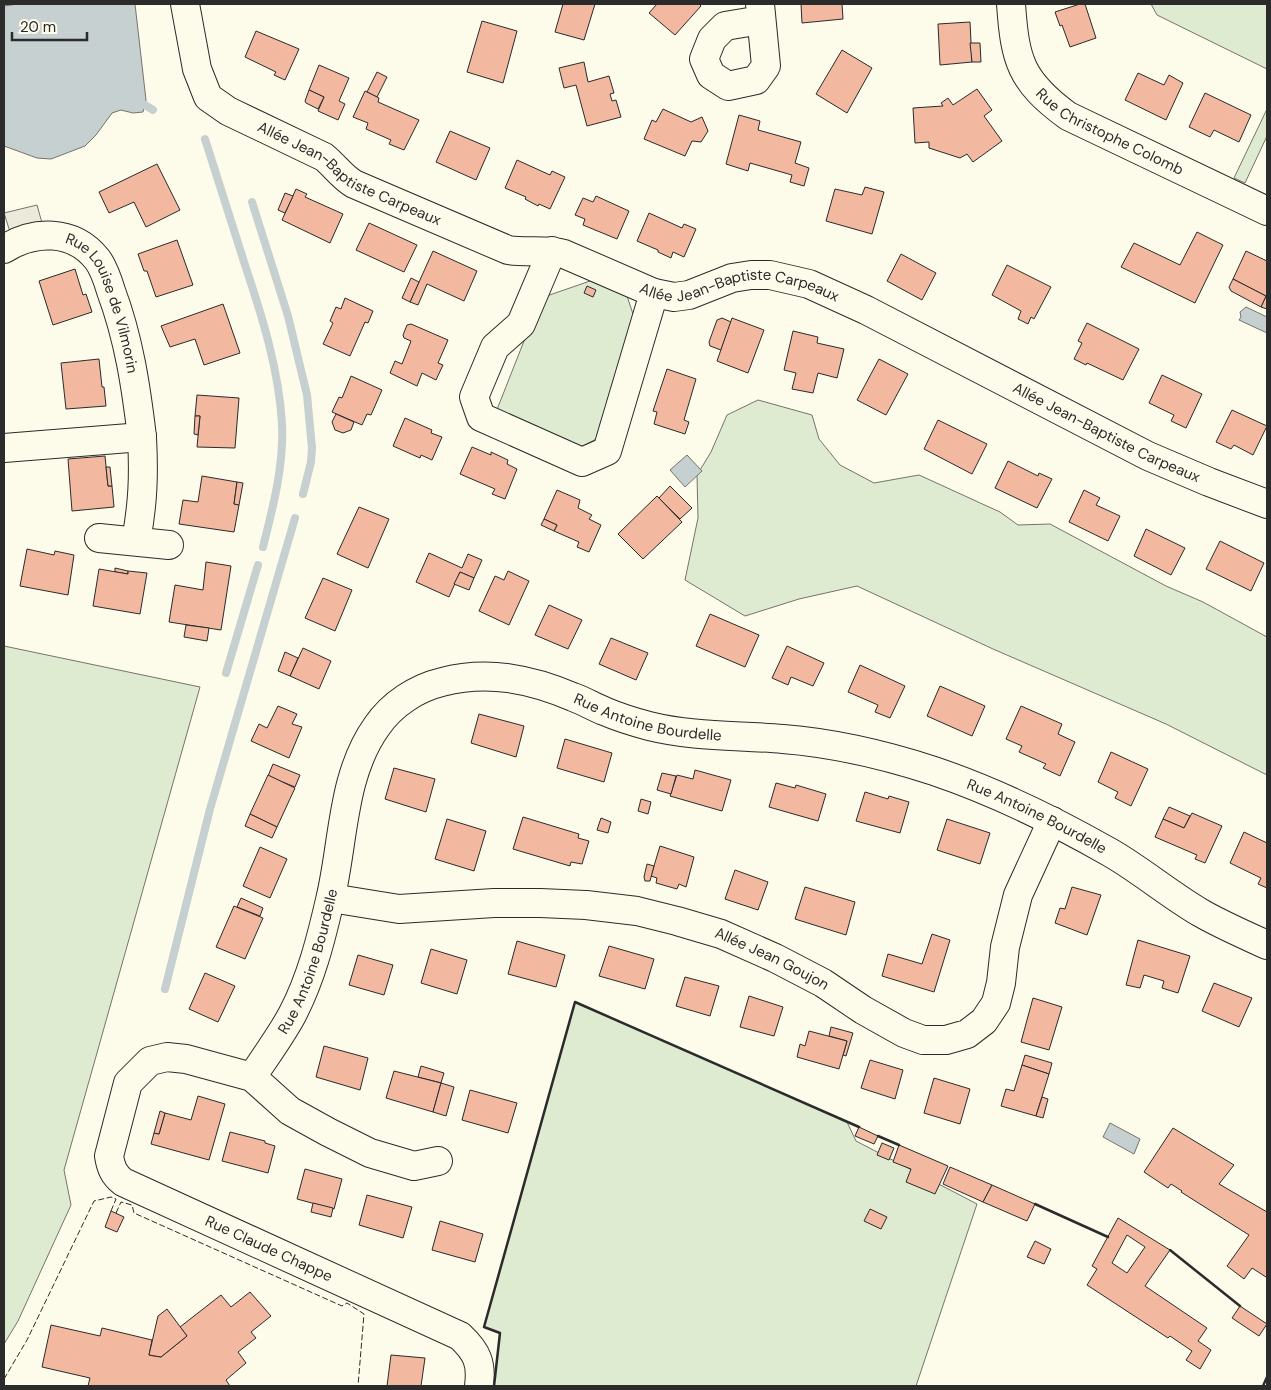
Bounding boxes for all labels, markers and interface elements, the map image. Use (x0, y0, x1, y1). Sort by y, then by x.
scale bar (12, 10, 88, 42)
text: 20 m (20, 17, 56, 37)
street label: Rue Christophe Colomb (1031, 84, 1187, 180)
street label: Allée Jean-Baptiste Carpeaux (254, 117, 445, 230)
street label: Rue Louise de Vilmorin (63, 228, 143, 375)
street label: Allée Jean-Baptiste Carpeaux (637, 265, 843, 307)
street label: Allée Jean-Baptiste Carpeaux (1009, 378, 1204, 487)
street label: Rue Antoine Bourdelle (571, 688, 722, 745)
street label: Rue Antoine Bourdelle (964, 774, 1110, 859)
street label: Rue Antoine Bourdelle (273, 887, 342, 1038)
street label: Allée Jean Goujon (712, 923, 833, 994)
street label: Rue Claude Chappe (202, 1211, 336, 1286)

